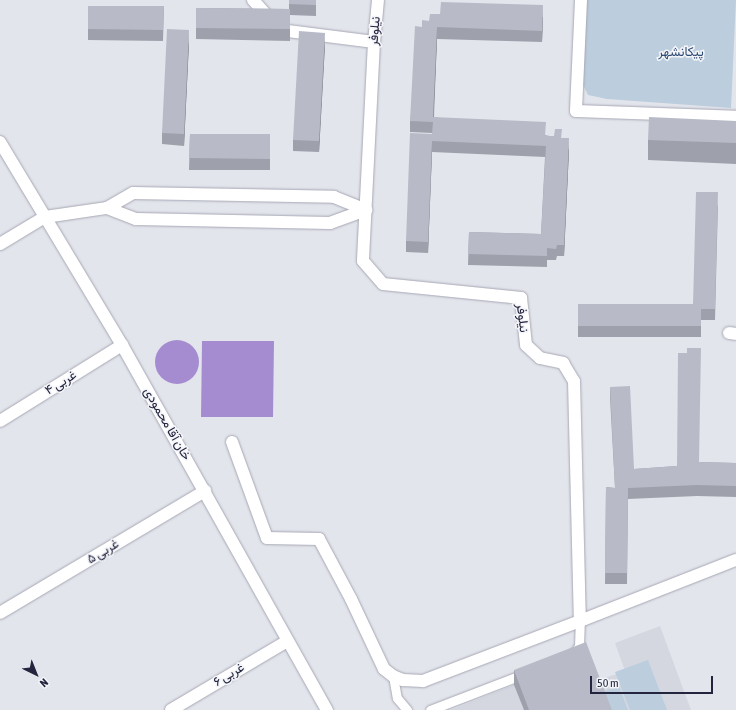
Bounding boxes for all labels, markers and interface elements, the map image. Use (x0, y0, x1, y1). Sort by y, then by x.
street label: نیلوفر (366, 16, 384, 46)
park label: پیکانشهر (658, 44, 704, 60)
street label: نیلوفر (512, 303, 532, 333)
street label: ۴ غربی (42, 367, 80, 399)
street label: خان آقا محمودی (140, 385, 194, 463)
street label: ۵ غربی (84, 536, 122, 568)
north arrow (16, 654, 56, 694)
street label: ۶ غربی (211, 660, 247, 690)
scale bar (592, 668, 715, 694)
text: N (38, 676, 51, 689)
text: 50 m (597, 676, 619, 690)

